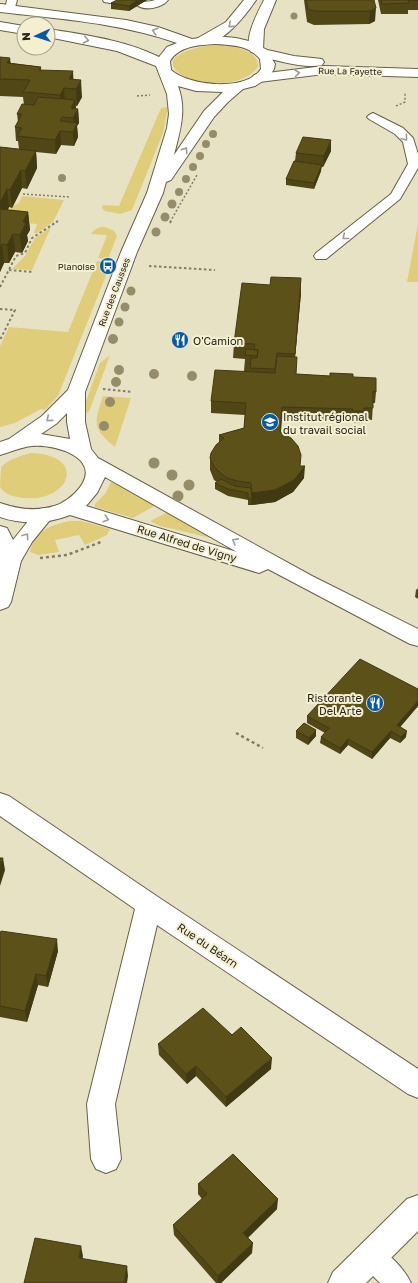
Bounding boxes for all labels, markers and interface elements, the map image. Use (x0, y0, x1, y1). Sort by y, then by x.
north arrow (16, 16, 56, 56)
one-way arrow (228, 21, 236, 28)
one-way arrow (152, 27, 158, 35)
text: N (19, 32, 32, 41)
one-way arrow (83, 36, 90, 44)
street label: Rue La Fayette (318, 65, 382, 77)
one-way arrow (294, 68, 300, 77)
one-way arrow (400, 133, 407, 141)
one-way arrow (180, 147, 187, 154)
one-way arrow (342, 232, 349, 239)
street label: Rue des Causses (96, 256, 132, 328)
bus stop icon: Planoise (98, 256, 118, 276)
place label: Planoise (58, 261, 95, 272)
restaurant icon: O'Camion (170, 330, 190, 350)
place label: O'Camion (193, 334, 243, 347)
place label: Institut régional du travail social (283, 410, 368, 436)
school or university icon: Institut régional du travail social (260, 412, 280, 432)
one-way arrow (46, 415, 53, 422)
one-way arrow (102, 514, 109, 523)
street label: Rue Alfred de Vigny (136, 522, 238, 564)
one-way arrow (21, 534, 28, 541)
one-way arrow (231, 539, 239, 546)
place label: Ristorante Del Arte (307, 691, 362, 717)
restaurant icon: Ristorante Del Arte (365, 693, 385, 713)
street label: Rue du Béarn (175, 920, 241, 970)

